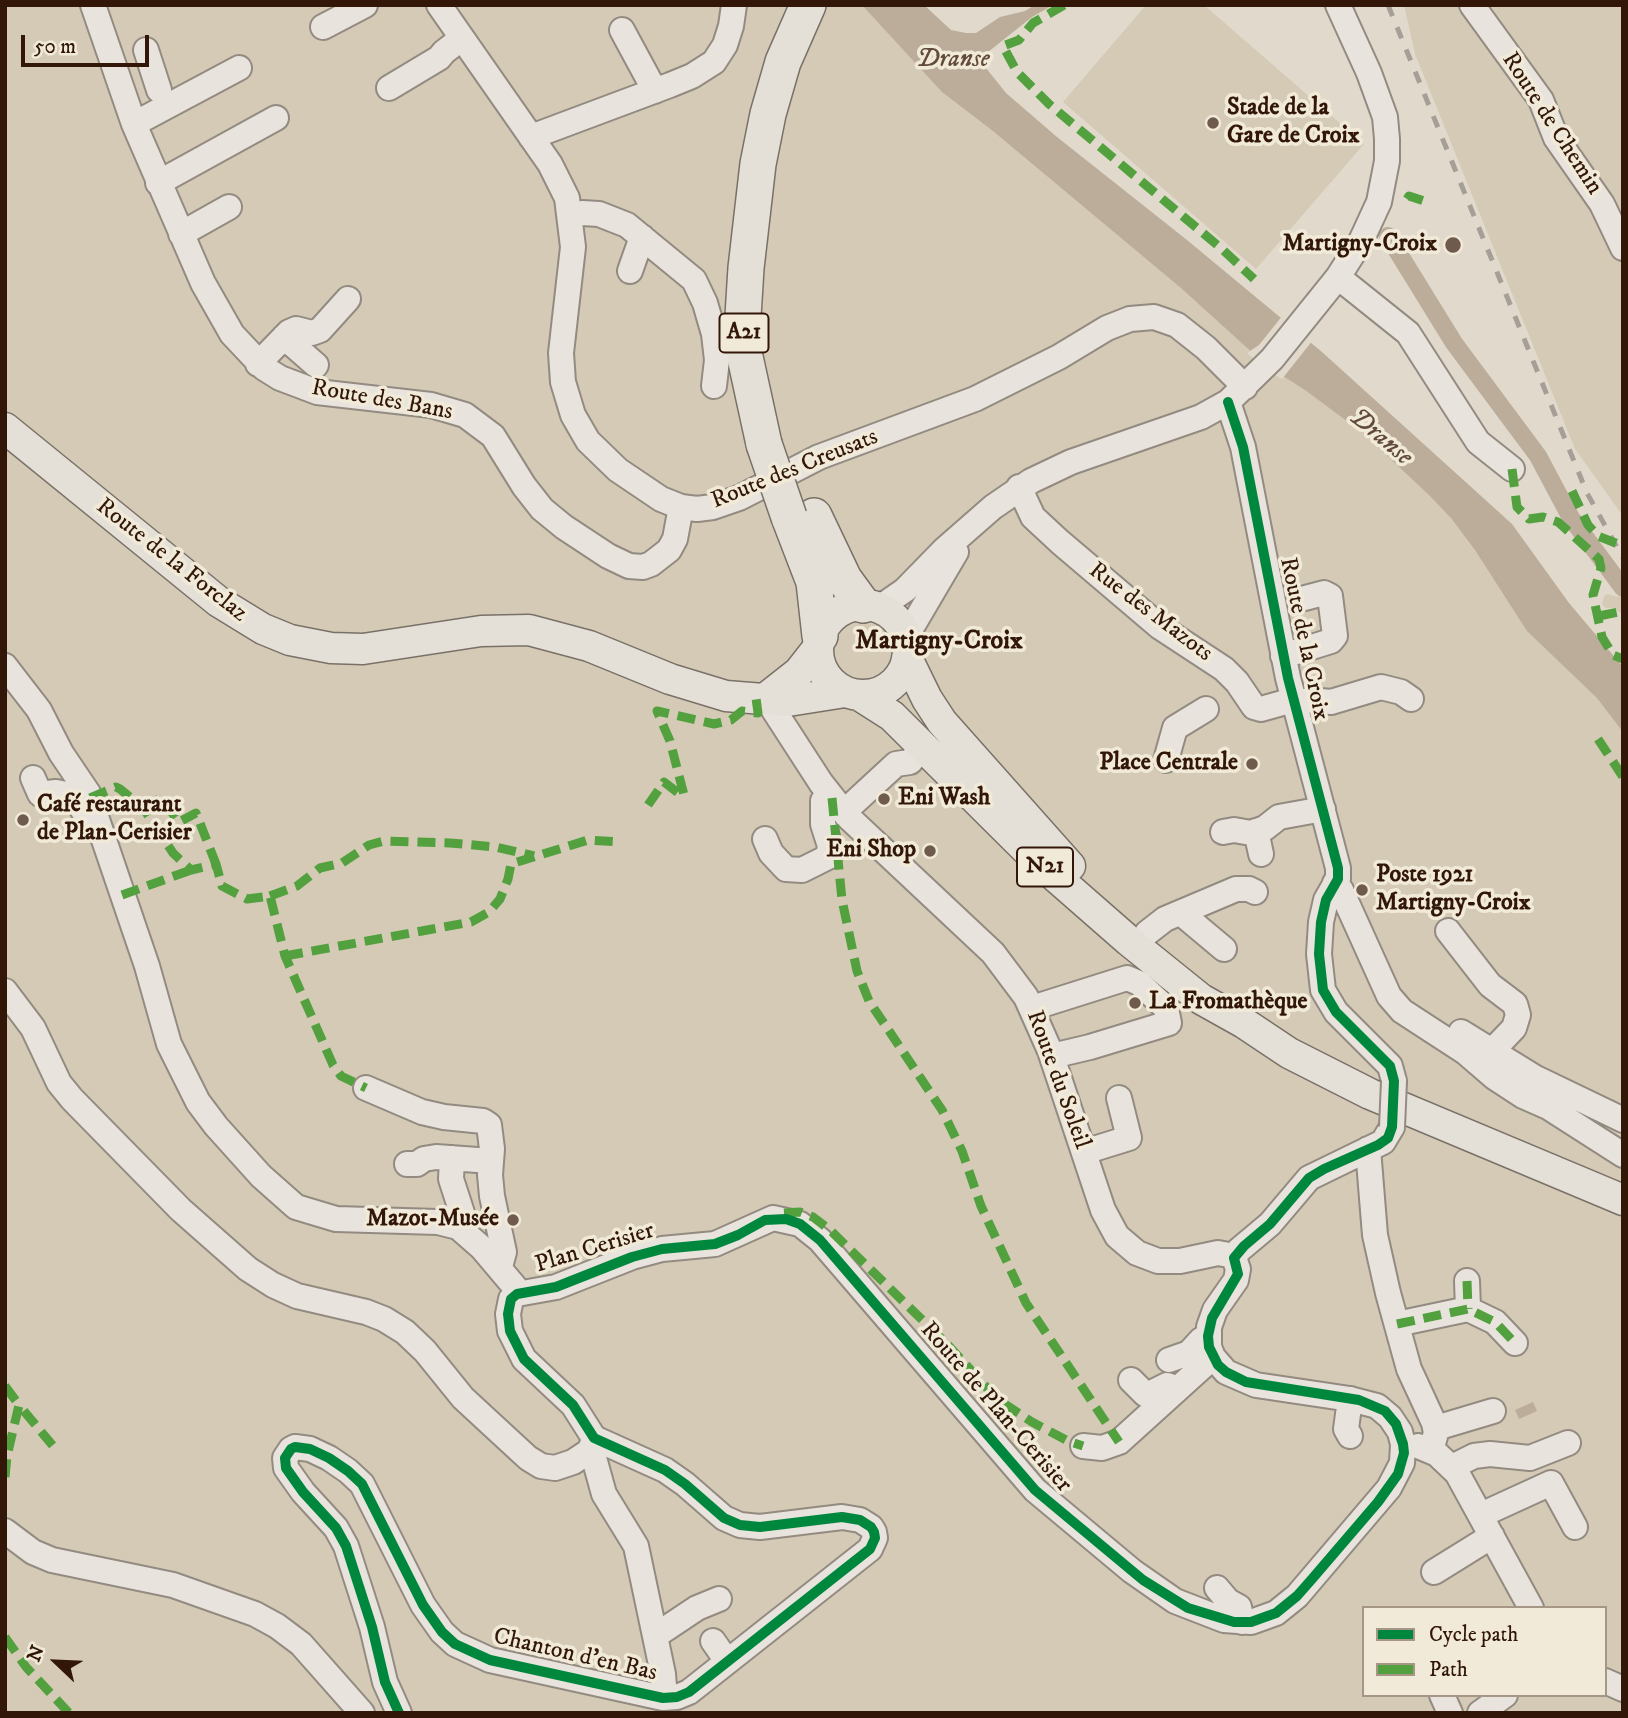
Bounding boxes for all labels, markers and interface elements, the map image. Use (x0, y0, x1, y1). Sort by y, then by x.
scale bar (24, 21, 152, 65)
text: 50 m (34, 34, 76, 60)
water label: Dranse (916, 45, 990, 77)
street label: Route de Chemin (1494, 47, 1608, 201)
place label: Stade de la Gare de Croix (1227, 95, 1359, 151)
marker: Stade de la Gare de Croix (1205, 115, 1221, 131)
place label: Martigny-Croix (1282, 231, 1437, 259)
marker: Martigny-Croix (1443, 235, 1463, 255)
road number: A21 (720, 314, 768, 352)
street label: Route des Bans (309, 374, 455, 428)
water label: Dranse (1342, 403, 1418, 473)
street label: Route des Creusats (707, 423, 883, 517)
street label: Route de la Forclaz (90, 493, 252, 629)
street label: Route de la Croix (1272, 555, 1334, 723)
street label: Rue des Mazots (1082, 557, 1218, 669)
district label: Martigny-Croix (855, 627, 1023, 659)
place label: Place Centrale (1099, 750, 1238, 778)
marker: Place Centrale (1244, 756, 1260, 772)
place label: Eni Wash (898, 785, 990, 813)
marker: Eni Wash (876, 791, 892, 807)
place label: Café restaurant de Plan-Cerisier (37, 792, 192, 848)
marker: Café restaurant de Plan-Cerisier (15, 812, 31, 828)
place label: Eni Shop (826, 837, 916, 865)
marker: Eni Shop (922, 843, 938, 859)
road number: N21 (1017, 848, 1073, 887)
place label: Poste 1921 Martigny-Croix (1376, 862, 1531, 918)
marker: Poste 1921 Martigny-Croix (1354, 882, 1370, 898)
place label: La Fromathèque (1149, 989, 1308, 1017)
marker: La Fromathèque (1127, 995, 1143, 1011)
street label: Route du Soleil (1019, 1007, 1095, 1153)
place label: Mazot-Musée (366, 1206, 499, 1234)
marker: Mazot-Musée (505, 1212, 521, 1228)
street label: Plan Cerisier (532, 1217, 658, 1281)
street label: Route de Plan-Cerisier (913, 1317, 1077, 1499)
legend (1362, 1606, 1607, 1697)
text: Cycle path (1429, 1622, 1518, 1648)
street label: Chanton d'en Bas (490, 1623, 660, 1689)
north arrow (21, 1627, 91, 1697)
text: N (23, 1642, 50, 1665)
text: Path (1429, 1657, 1468, 1683)

